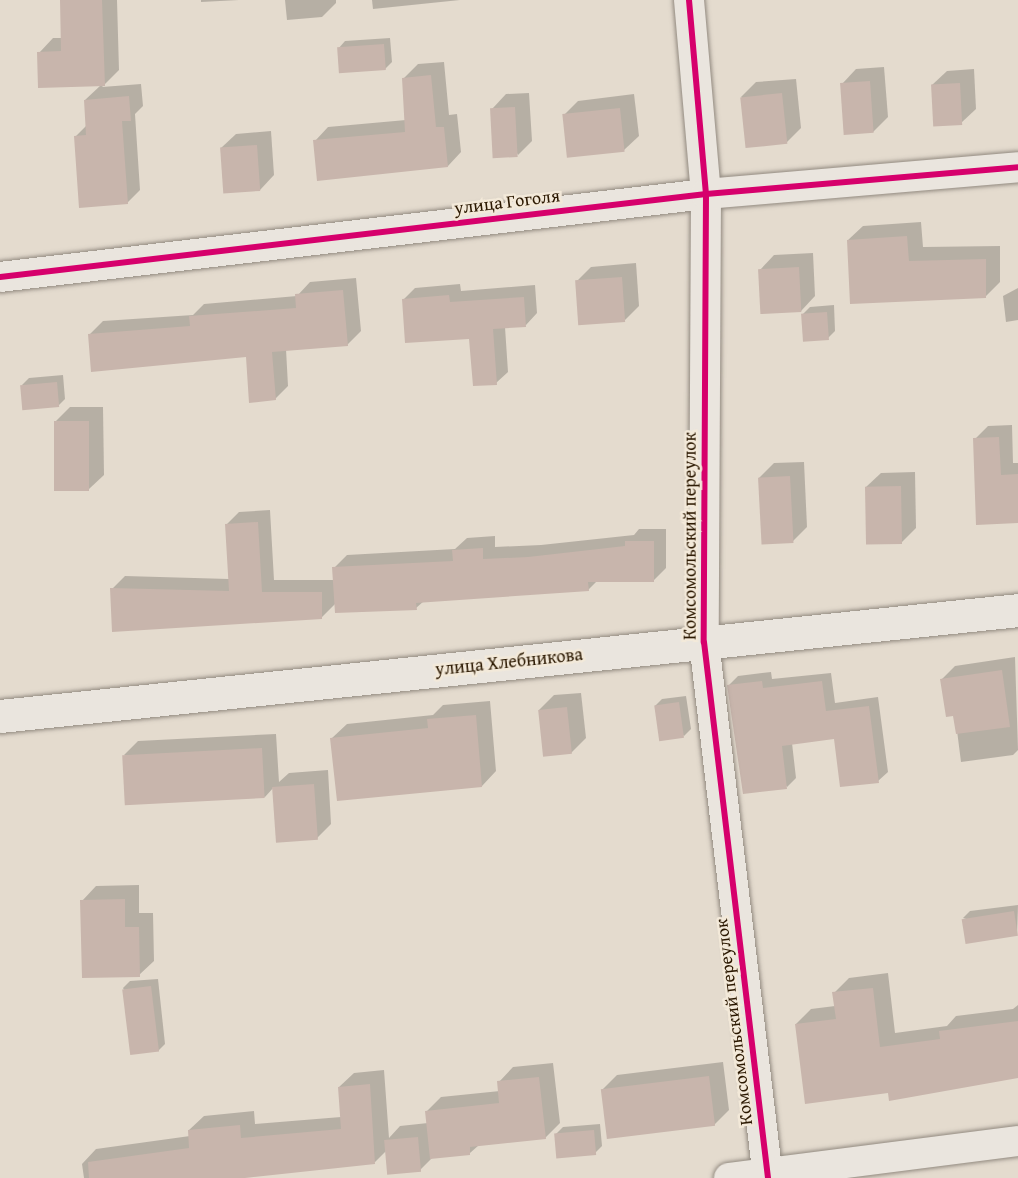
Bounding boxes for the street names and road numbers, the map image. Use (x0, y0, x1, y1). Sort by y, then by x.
street label: улица Гоголя (453, 185, 561, 219)
street label: Комсомольский переулок (679, 432, 701, 640)
street label: улица Хлебникова (434, 644, 584, 680)
street label: Комсомольский переулок (711, 917, 757, 1127)

